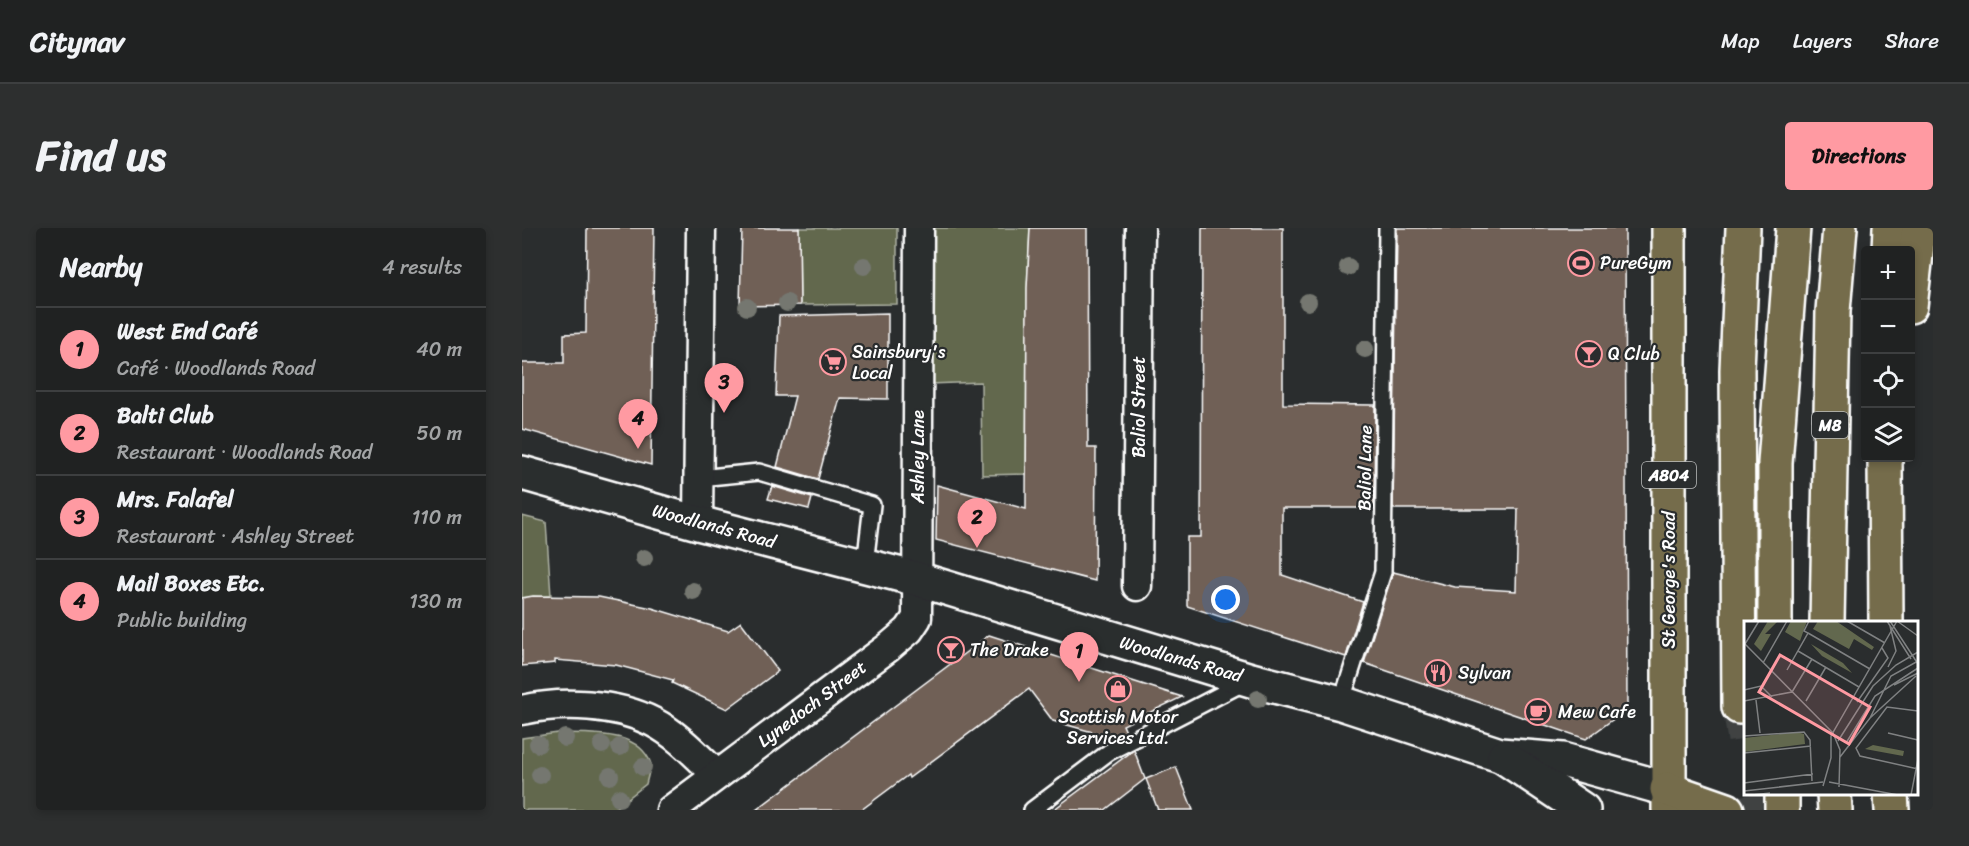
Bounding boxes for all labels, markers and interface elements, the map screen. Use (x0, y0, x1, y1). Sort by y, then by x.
text: Citynav (30, 17, 124, 66)
text: Map (1721, 22, 1760, 60)
text: Layers (1793, 22, 1852, 60)
text: Share (1885, 22, 1939, 60)
text: Find us (36, 119, 166, 193)
button: Directions (1785, 122, 1933, 190)
text: Nearby (60, 244, 142, 290)
map controls (1861, 246, 1915, 462)
button: + (1861, 246, 1915, 300)
place label: PureGym (1600, 247, 1672, 279)
sports icon: PureGym (1566, 248, 1596, 278)
text: 4 results (382, 250, 462, 285)
button: − (1861, 300, 1915, 354)
text: West End Café (117, 312, 258, 351)
text: 1 (75, 332, 84, 367)
text: 40 m (416, 332, 462, 367)
place label: Sainsbury's Local (852, 336, 946, 389)
place label: Q Club (1608, 338, 1660, 370)
bar icon: Q Club (1574, 339, 1604, 369)
supermarket icon: Sainsbury's Local (818, 347, 848, 377)
text: Café · Woodlands Road (117, 351, 315, 386)
button: locate (1861, 354, 1915, 408)
street label: Baliol Street (1123, 356, 1155, 458)
pin: 3 (704, 364, 744, 413)
text: Balti Club (117, 396, 213, 435)
pin: 4 (618, 400, 658, 449)
button: layers (1861, 408, 1915, 462)
street label: Ashley Lane (902, 410, 934, 505)
road number: M8 (1812, 412, 1848, 438)
text: 2 (74, 416, 85, 451)
text: 50 m (417, 416, 462, 451)
street label: Baliol Lane (1348, 425, 1382, 511)
text: Restaurant · Woodlands Road (117, 435, 372, 470)
road number: A804 (1642, 462, 1696, 488)
text: Mrs. Falafel (117, 480, 233, 519)
street label: Woodlands Road (649, 494, 781, 558)
pin: 2 (958, 498, 996, 548)
text: 3 (74, 500, 85, 535)
text: 110 m (412, 500, 462, 535)
street label: St George's Road (1653, 510, 1685, 648)
text: Restaurant · Ashley Street (117, 519, 354, 554)
text: Mail Boxes Etc. (117, 564, 266, 603)
text: 4 (73, 584, 86, 619)
text: 130 m (409, 584, 462, 619)
your location (1211, 585, 1240, 614)
text: Public building (117, 603, 247, 638)
inset map (1744, 621, 1918, 795)
street label: Woodlands Road (1116, 626, 1248, 692)
pin: 1 (1060, 632, 1098, 682)
place label: The Drake (970, 634, 1049, 666)
bar icon: The Drake (936, 635, 966, 665)
street label: Lynedoch Street (750, 652, 874, 756)
place label: Sylvan (1458, 657, 1511, 689)
restaurant icon: Sylvan (1423, 658, 1453, 688)
shop icon: Scottish Motor Services Ltd. (1103, 674, 1133, 704)
place label: Mew Cafe (1558, 696, 1636, 728)
cafe icon: Mew Cafe (1523, 697, 1553, 727)
place label: Scottish Motor Services Ltd. (1058, 701, 1179, 754)

